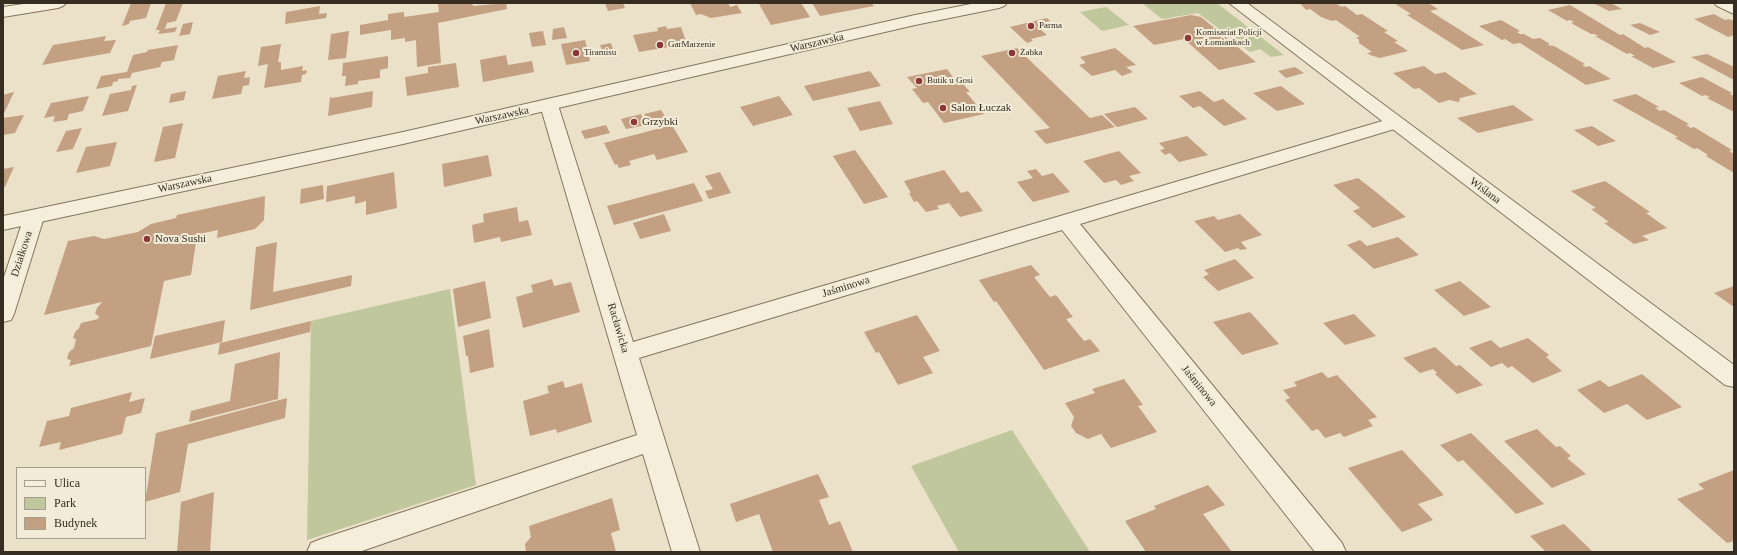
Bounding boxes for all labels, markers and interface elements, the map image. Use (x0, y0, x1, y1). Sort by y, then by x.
marker: Parma (1026, 21, 1036, 31)
place label: Parma (1039, 21, 1062, 31)
place label: Komisariat Policji w Łomiankach (1196, 28, 1262, 49)
street label: Warszawska (789, 30, 845, 56)
marker: Komisariat Policji w Łomiankach (1183, 33, 1193, 43)
marker: GarMarzenie (655, 40, 665, 50)
place label: GarMarzenie (668, 40, 715, 50)
marker: Tiramisu (571, 48, 581, 58)
place label: Tiramisu (584, 48, 616, 58)
marker: Żabka (1007, 48, 1017, 58)
place label: Żabka (1020, 48, 1042, 58)
marker: Butik u Gosi (914, 76, 924, 86)
place label: Butik u Gosi (927, 76, 973, 86)
place label: Salon Łuczak (951, 101, 1011, 115)
marker: Salon Łuczak (938, 103, 948, 113)
street label: Warszawska (474, 104, 530, 128)
place label: Grzybki (642, 115, 678, 129)
marker: Grzybki (629, 117, 639, 127)
street label: Warszawska (157, 172, 213, 196)
street label: Wiślana (1467, 175, 1503, 207)
street label: Działkowa (8, 229, 36, 279)
place label: Nova Sushi (155, 232, 206, 246)
marker: Nova Sushi (142, 234, 152, 244)
street label: Jaśminowa (821, 274, 871, 300)
street label: Racławicka (604, 302, 632, 354)
street label: Jaśminowa (1178, 363, 1220, 409)
legend (16, 467, 146, 539)
text: Ulica (54, 476, 80, 490)
text: Park (54, 496, 76, 510)
text: Budynek (54, 516, 97, 530)

